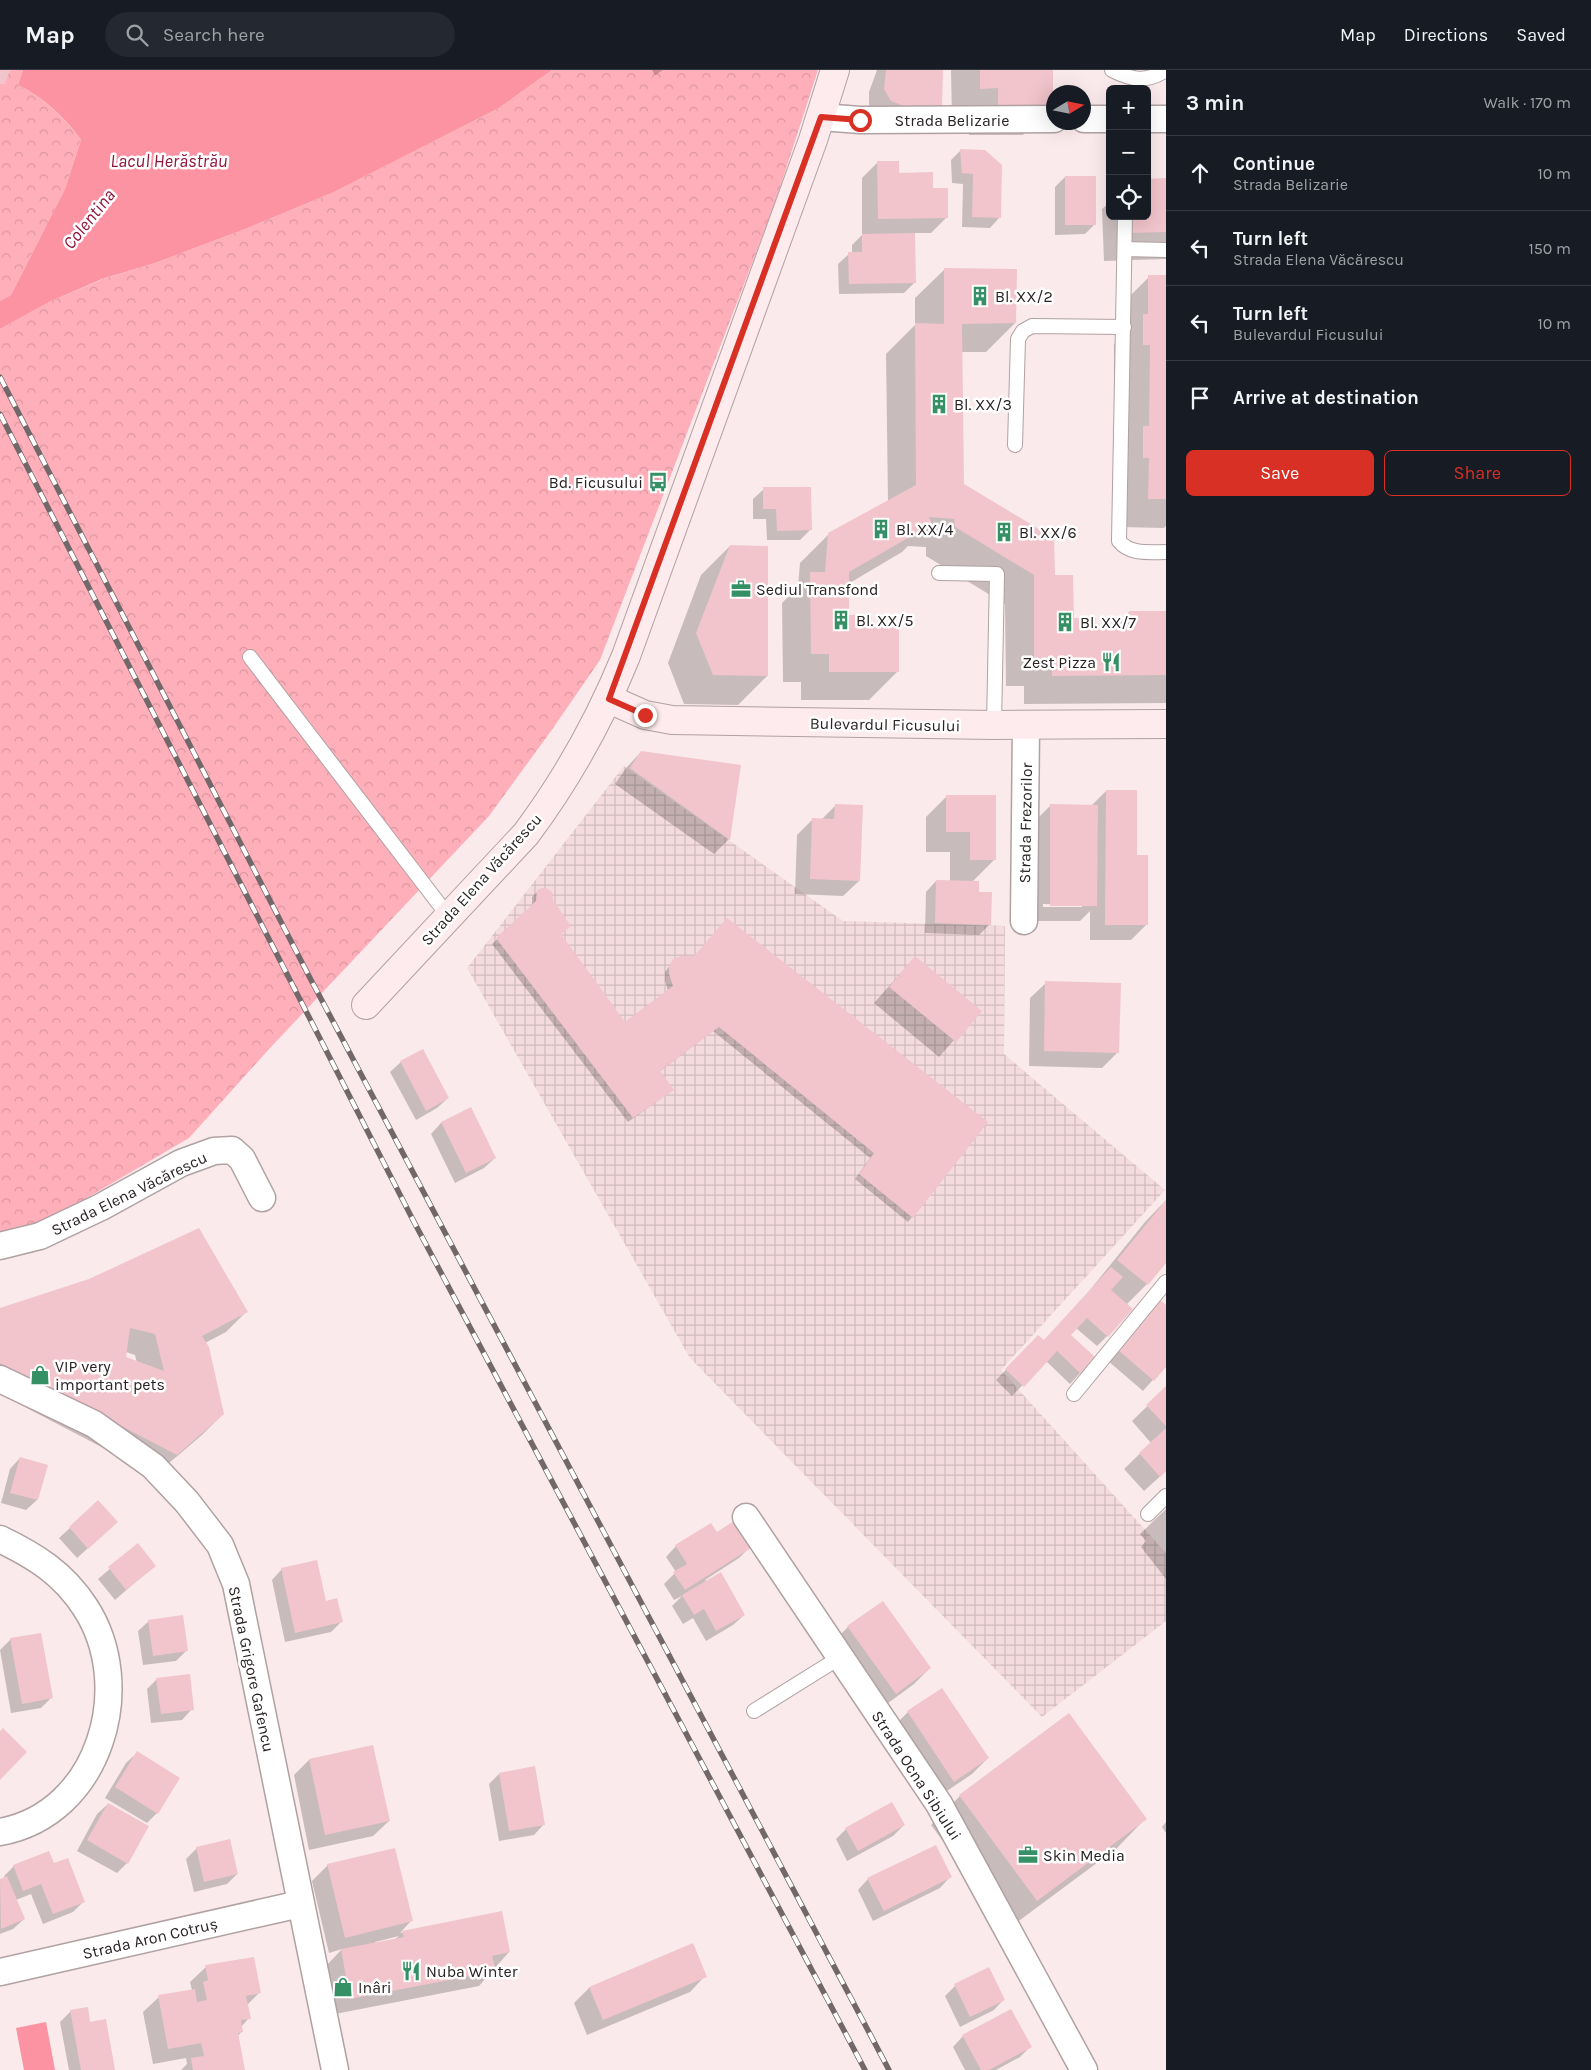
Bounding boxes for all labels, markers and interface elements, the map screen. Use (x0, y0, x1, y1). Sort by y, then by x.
search box (105, 12, 455, 57)
text: Map (25, 21, 75, 49)
icon: search (123, 21, 151, 49)
text: Search here (163, 24, 265, 46)
text: Map (1340, 24, 1376, 46)
text: Directions (1404, 24, 1488, 46)
text: Saved (1516, 24, 1566, 46)
north arrow (1046, 85, 1091, 130)
map controls (1106, 85, 1151, 220)
button: + (1106, 85, 1151, 130)
text: 3 min (1186, 91, 1244, 115)
text: Walk · 170 m (1483, 93, 1571, 112)
route start (849, 109, 872, 132)
street label: Strada Belizarie (895, 111, 1009, 130)
button: − (1106, 130, 1151, 175)
water label: Lacul Herăstrău (110, 150, 228, 172)
text: Continue (1233, 153, 1315, 175)
icon: ahead (1186, 159, 1214, 187)
text: 10 m (1537, 164, 1571, 183)
button: locate (1106, 175, 1151, 220)
text: Strada Belizarie (1233, 175, 1348, 194)
water label: Colentina (58, 184, 120, 254)
text: Turn left (1233, 228, 1308, 250)
icon: left (1186, 234, 1214, 262)
text: 150 m (1528, 239, 1571, 258)
text: Strada Elena Văcărescu (1233, 250, 1404, 269)
building icon: Bl. XX/2 (969, 285, 991, 307)
place label: Bl. XX/2 (995, 287, 1053, 306)
text: Turn left (1233, 303, 1308, 325)
icon: left (1186, 309, 1214, 337)
text: 10 m (1537, 314, 1571, 333)
text: Bulevardul Ficusului (1233, 325, 1384, 344)
icon: arrive (1186, 384, 1214, 412)
text: Arrive at destination (1233, 387, 1419, 409)
building icon: Bl. XX/3 (928, 393, 950, 415)
place label: Bl. XX/3 (954, 395, 1012, 414)
button: Save (1186, 450, 1374, 496)
button: Share (1384, 450, 1571, 496)
bus stop icon: Bd. Ficusului (647, 471, 669, 493)
place label: Bd. Ficusului (549, 473, 643, 492)
building icon: Bl. XX/4 (870, 518, 892, 540)
place label: Bl. XX/4 (896, 520, 954, 539)
building icon: Bl. XX/6 (993, 521, 1015, 543)
place label: Bl. XX/6 (1019, 523, 1077, 542)
office icon: Sediul Transfond (730, 578, 752, 600)
place label: Sediul Transfond (756, 580, 879, 599)
building icon: Bl. XX/5 (830, 609, 852, 631)
place label: Bl. XX/5 (856, 611, 914, 630)
building icon: Bl. XX/7 (1054, 611, 1076, 633)
place label: Bl. XX/7 (1080, 613, 1137, 632)
restaurant icon: Zest Pizza (1100, 651, 1122, 673)
place label: Zest Pizza (1022, 653, 1096, 672)
route end (634, 704, 657, 727)
street label: Bulevardul Ficusului (810, 714, 960, 735)
street label: Strada Frezorilor (1015, 762, 1036, 883)
street label: Strada Elena Văcărescu (417, 809, 546, 949)
street label: Strada Elena Văcărescu (48, 1147, 210, 1239)
place label: VIP very important pets (55, 1357, 165, 1394)
shop icon: VIP very important pets (29, 1364, 51, 1386)
street label: Strada Grigore Gafencu (225, 1584, 278, 1754)
street label: Strada Ocna Sibiului (868, 1707, 966, 1844)
office icon: Skin Media (1017, 1844, 1039, 1866)
place label: Skin Media (1043, 1846, 1125, 1865)
street label: Strada Aron Cotruș (81, 1914, 219, 1963)
restaurant icon: Nuba Winter (400, 1960, 422, 1982)
place label: Nuba Winter (426, 1962, 518, 1981)
shop icon: Inâri (332, 1976, 354, 1998)
place label: Inâri (358, 1978, 392, 1997)

